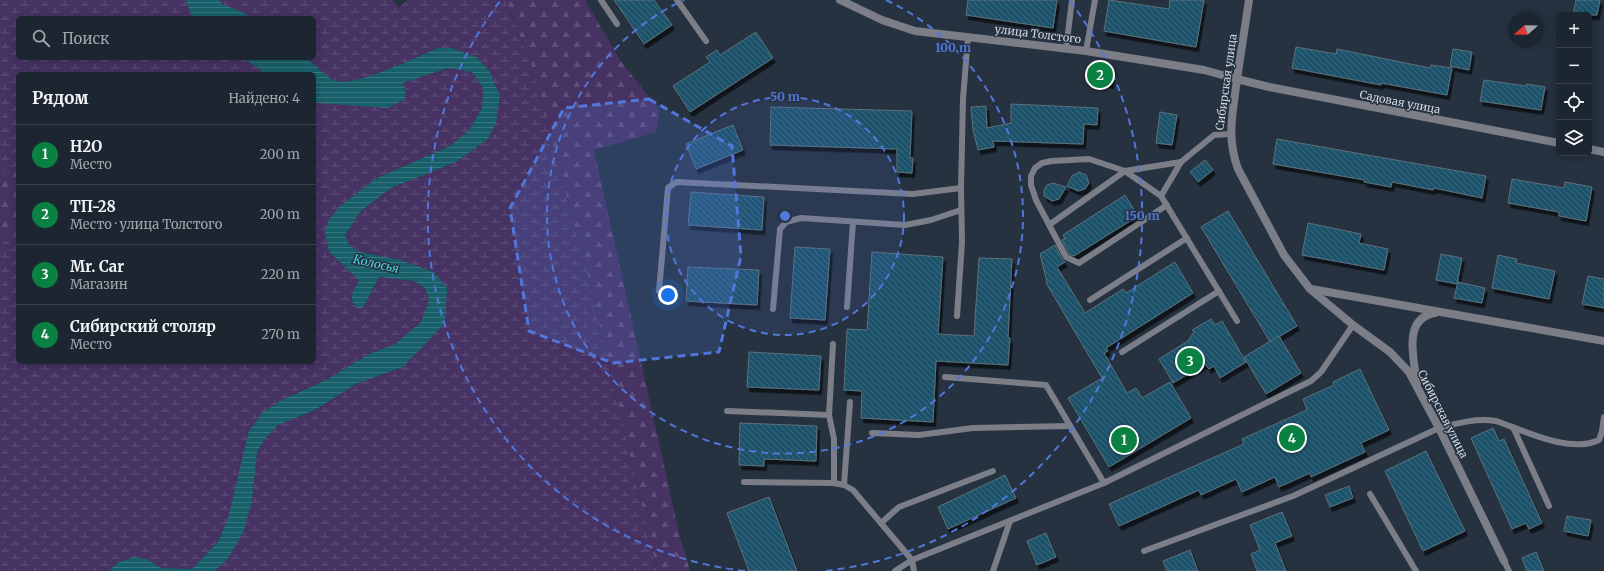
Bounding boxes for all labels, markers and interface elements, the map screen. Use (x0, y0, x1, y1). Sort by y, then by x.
north arrow (1508, 12, 1544, 48)
map controls (1556, 12, 1592, 156)
button: + (1556, 12, 1592, 48)
search box (16, 16, 316, 60)
street label: улица Толстого (994, 22, 1083, 46)
icon: search (30, 27, 52, 49)
text: Поиск (62, 29, 109, 48)
street label: Сибирская улица (1212, 33, 1240, 131)
text: 100 m (935, 40, 971, 55)
button: − (1556, 48, 1592, 84)
pin: 2 (1087, 60, 1113, 90)
button: locate (1556, 84, 1592, 120)
text: Рядом (32, 87, 88, 109)
street label: Садовая улица (1358, 87, 1442, 117)
text: 50 m (770, 89, 800, 104)
text: Найдено: 4 (228, 90, 300, 107)
button: layers (1556, 120, 1592, 156)
text: Н2О (70, 137, 102, 156)
text: 1 (42, 146, 48, 163)
text: 200 m (260, 146, 300, 163)
text: Место (70, 156, 112, 173)
text: ТП-28 (70, 197, 116, 216)
text: 2 (41, 206, 49, 223)
text: 200 m (260, 206, 300, 223)
text: 150 m (1125, 208, 1160, 223)
centre of rings (778, 209, 792, 223)
text: Место · улица Толстого (70, 216, 222, 233)
water label: Колосья (352, 251, 401, 276)
text: Mr. Car (70, 257, 124, 276)
text: 3 (41, 266, 49, 283)
text: 220 m (261, 266, 300, 283)
text: Магазин (70, 276, 128, 293)
your location (658, 285, 678, 305)
text: Сибирский столяр (70, 317, 216, 336)
text: 4 (41, 326, 49, 343)
text: 270 m (261, 326, 300, 343)
text: Место (70, 336, 112, 353)
pin: 3 (1177, 346, 1203, 376)
street label: Сибирская улица (1415, 368, 1471, 461)
pin: 4 (1279, 423, 1305, 453)
pin: 1 (1111, 425, 1137, 455)

